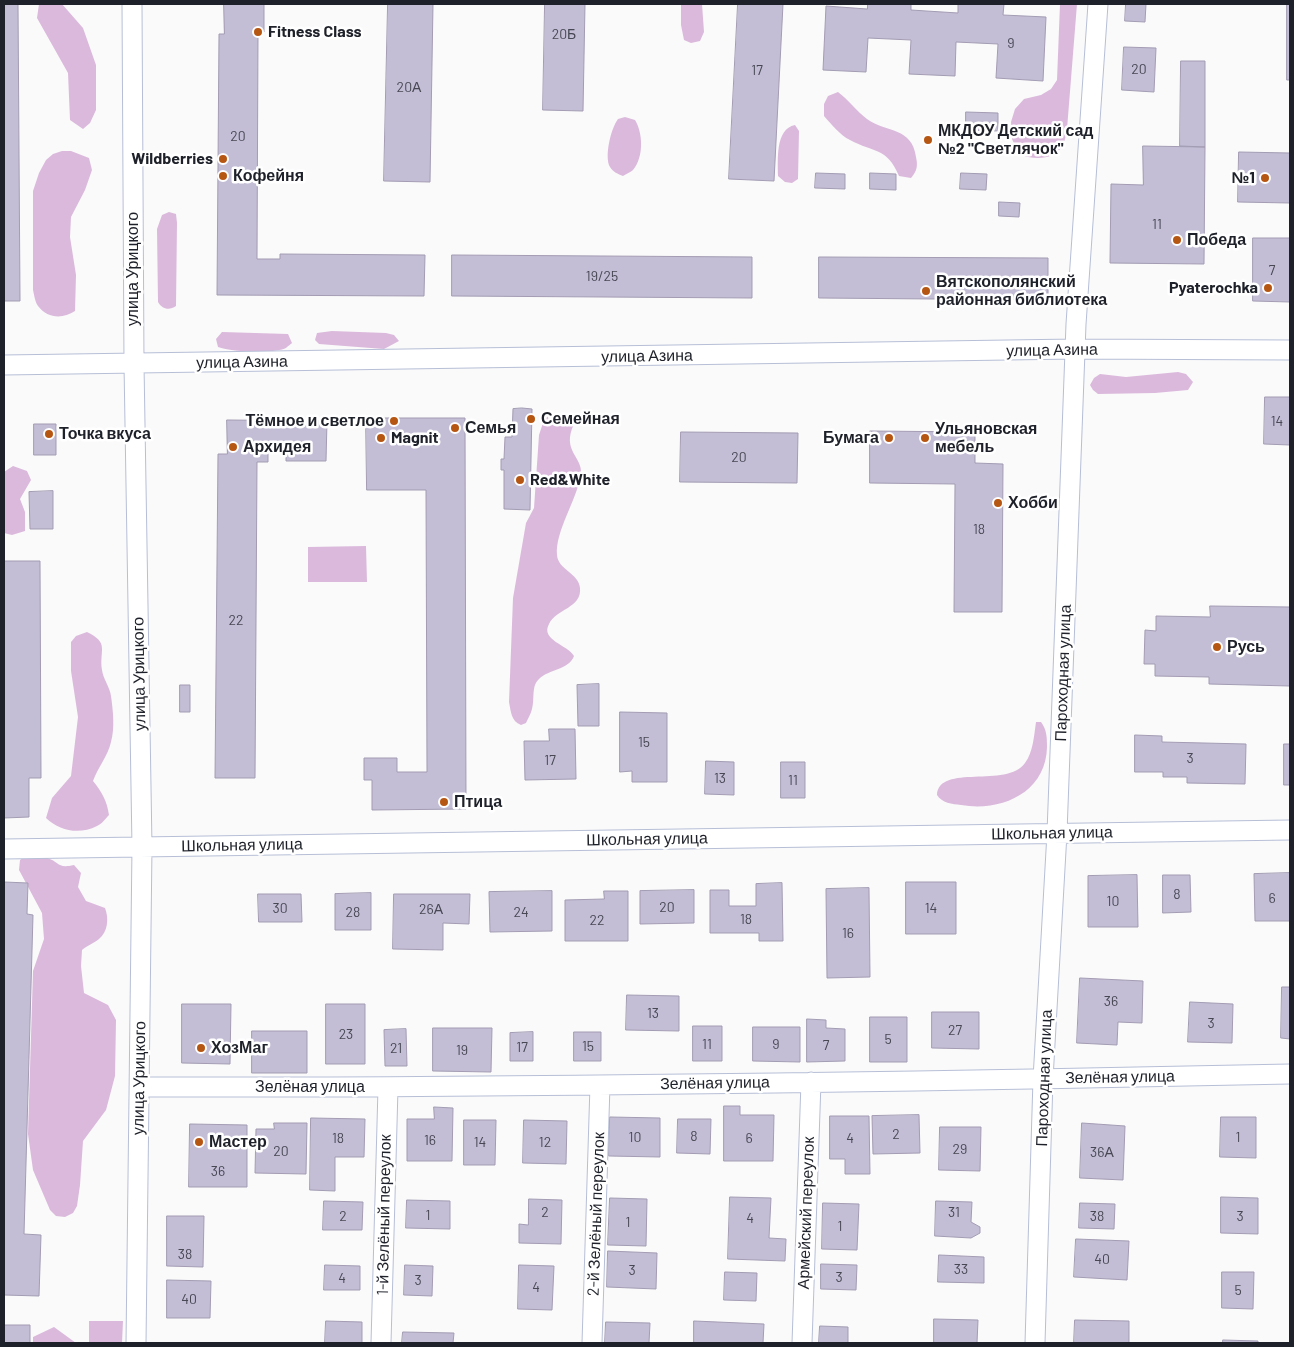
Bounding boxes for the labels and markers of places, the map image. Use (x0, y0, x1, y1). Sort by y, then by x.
place label: Fitness Class (268, 22, 362, 42)
marker: Fitness Class (252, 26, 264, 38)
place label: МКДОУ Детский сад №2 "Светлячок" (938, 121, 1094, 159)
marker: МКДОУ Детский сад №2 "Светлячок" (922, 134, 934, 146)
place label: Wildberries (131, 149, 213, 169)
marker: Wildberries (217, 153, 229, 165)
place label: Кофейня (233, 166, 304, 186)
place label: №1 (1232, 168, 1255, 188)
marker: Кофейня (217, 170, 229, 182)
marker: №1 (1259, 172, 1271, 184)
place label: Победа (1187, 230, 1246, 250)
marker: Победа (1171, 234, 1183, 246)
place label: Вятскополянский районная библиотека (936, 272, 1107, 310)
place label: Pyaterochka (1169, 278, 1258, 298)
marker: Pyaterochka (1262, 282, 1274, 294)
marker: Вятскополянский районная библиотека (920, 285, 932, 297)
place label: Семейная (541, 409, 620, 429)
place label: Тёмное и светлое (245, 411, 384, 431)
marker: Семейная (525, 413, 537, 425)
marker: Тёмное и светлое (388, 415, 400, 427)
place label: Семья (465, 418, 516, 438)
place label: Ульяновская мебель (935, 419, 1037, 457)
marker: Семья (449, 422, 461, 434)
place label: Точка вкуса (59, 424, 151, 444)
marker: Точка вкуса (43, 428, 55, 440)
place label: Magnit (391, 428, 439, 448)
place label: Бумага (823, 428, 879, 448)
marker: Magnit (375, 432, 387, 444)
marker: Бумага (883, 432, 895, 444)
marker: Ульяновская мебель (919, 432, 931, 444)
place label: Архидея (243, 437, 311, 457)
marker: Архидея (227, 441, 239, 453)
place label: Red&White (530, 470, 610, 490)
marker: Red&White (514, 474, 526, 486)
place label: Хобби (1008, 493, 1058, 513)
marker: Хобби (992, 497, 1004, 509)
place label: Русь (1227, 637, 1265, 657)
marker: Русь (1211, 641, 1223, 653)
place label: Птица (454, 792, 502, 812)
marker: Птица (438, 796, 450, 808)
place label: ХозМаг (211, 1038, 268, 1058)
marker: ХозМаг (195, 1042, 207, 1054)
place label: Мастер (209, 1132, 267, 1152)
marker: Мастер (193, 1136, 205, 1148)

